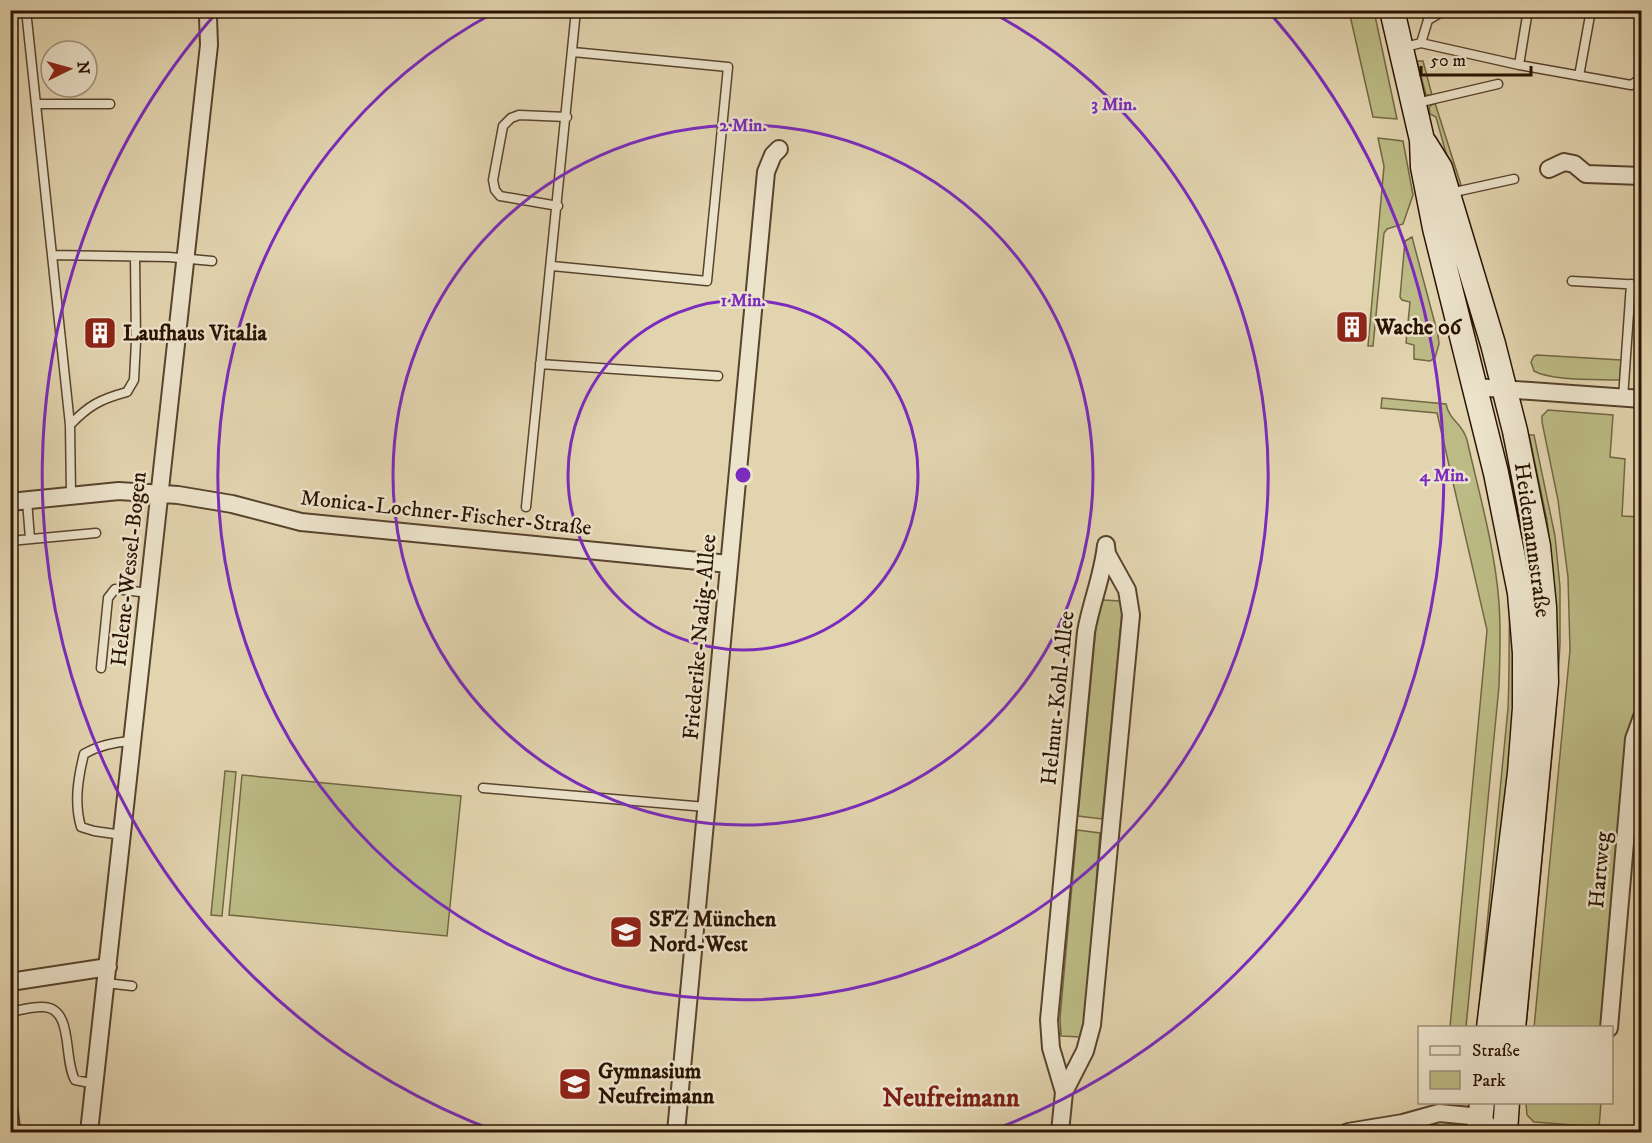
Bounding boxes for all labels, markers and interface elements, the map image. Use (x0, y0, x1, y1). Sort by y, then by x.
north arrow (39, 39, 99, 99)
scale bar (1421, 39, 1530, 77)
text: 50 m (1430, 50, 1466, 72)
text: N (72, 60, 93, 75)
text: 3 Min. (1091, 94, 1137, 116)
text: 2 Min. (719, 115, 767, 137)
text: 1 Min. (720, 290, 766, 312)
building icon: Wache 06 (1334, 309, 1370, 345)
place label: Wache 06 (1374, 314, 1463, 341)
building icon: Laufhaus Vitalia (82, 315, 118, 351)
place label: Laufhaus Vitalia (123, 320, 267, 347)
street label: Heidemannstraße (1508, 461, 1556, 619)
centre of rings (733, 465, 753, 485)
text: 4 Min. (1419, 465, 1468, 487)
street label: Helene-Wessel-Bogen (105, 470, 153, 668)
street label: Monica-Lochner-Fischer-Straße (299, 484, 593, 542)
street label: Friederike-Nadig-Allee (678, 533, 722, 741)
street label: Helmut-Kohl-Allee (1035, 609, 1081, 787)
street label: Hartweg (1583, 830, 1617, 909)
place label: SFZ München Nord-West (649, 906, 777, 958)
school or university icon: SFZ München Nord-West (608, 914, 644, 950)
legend (1418, 1026, 1613, 1104)
text: Straße (1472, 1040, 1520, 1062)
place label: Gymnasium Neufreimann (598, 1058, 715, 1110)
school or university icon: Gymnasium Neufreimann (557, 1066, 593, 1102)
text: Park (1472, 1070, 1506, 1092)
district label: Neufreimann (882, 1082, 1020, 1115)

